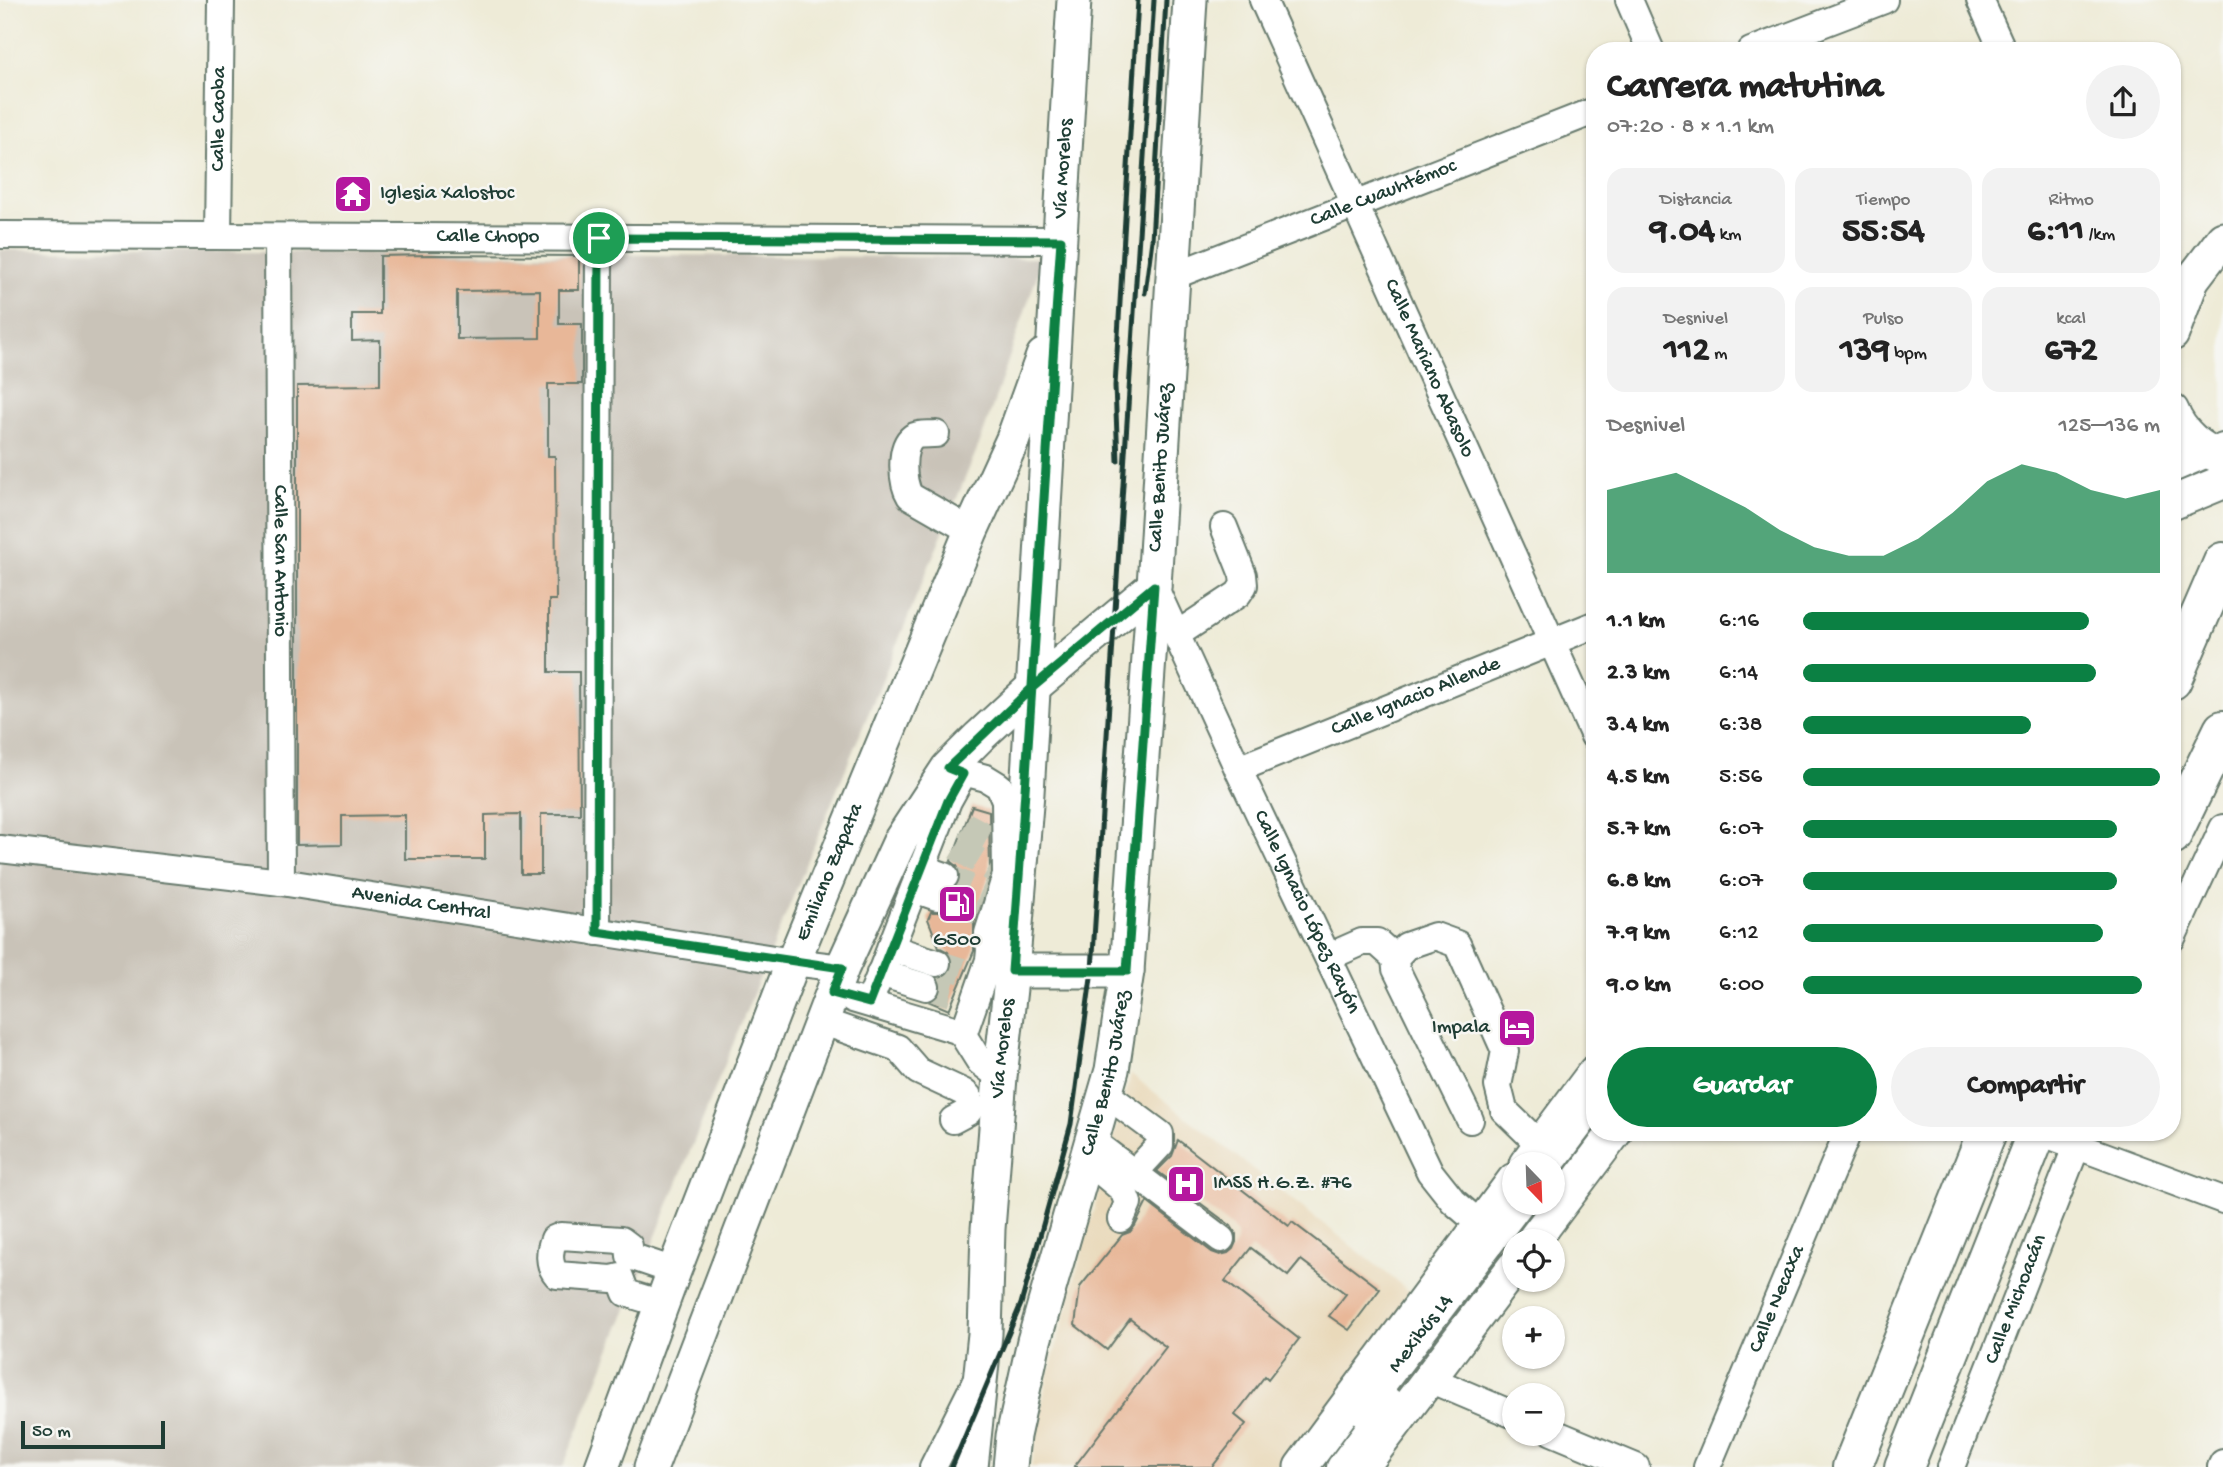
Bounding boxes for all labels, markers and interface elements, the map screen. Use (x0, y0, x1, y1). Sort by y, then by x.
street label: Calle Caoba (206, 65, 233, 172)
button: share (2086, 65, 2160, 139)
text: Carrera matutina (1607, 66, 1883, 110)
text: 07:20 · 8 × 1.1 km (1607, 114, 1774, 141)
street label: Vía Morelos (1049, 117, 1080, 220)
street label: Calle Cuauhtémoc (1307, 153, 1461, 233)
temple icon: Iglesia Xalostoc (332, 173, 374, 215)
place label: Iglesia Xalostoc (380, 182, 515, 207)
text: Distancia (1660, 189, 1732, 212)
text: Tiempo (1857, 189, 1910, 212)
text: Ritmo (2049, 189, 2094, 212)
pin (569, 208, 629, 268)
text: 9.04 (1650, 212, 1715, 253)
text: 55:54 (1842, 212, 1925, 253)
text: 6:11 (2027, 212, 2084, 253)
icon: arrive (580, 219, 618, 257)
text: km (1715, 224, 1742, 247)
text: /km (2084, 224, 2115, 247)
street label: Calle Chopo (436, 225, 540, 250)
street label: Calle Mariano Abasolo (1378, 275, 1480, 462)
text: Desnivel (1663, 308, 1728, 331)
text: Pulso (1863, 308, 1904, 331)
text: kcal (2056, 308, 2086, 331)
text: 112 (1664, 331, 1710, 372)
text: 139 (1840, 331, 1890, 372)
text: 672 (2045, 331, 2098, 372)
text: m (1710, 343, 1728, 366)
text: bpm (1890, 343, 1927, 366)
street label: Calle Benito Juárez (1144, 382, 1179, 553)
text: Desnivel (1607, 413, 1685, 440)
text: 125–136 m (2059, 413, 2160, 440)
street label: Calle San Antonio (267, 485, 292, 637)
text: 1.1 km (1607, 608, 1665, 635)
text: 6:16 (1719, 608, 1759, 635)
street label: Calle Ignacio Allende (1328, 651, 1505, 742)
text: 2.3 km (1607, 660, 1669, 687)
text: 6:14 (1719, 660, 1758, 687)
text: 3.4 km (1607, 712, 1669, 739)
text: 6:38 (1719, 712, 1762, 739)
text: 4.5 km (1607, 764, 1669, 791)
text: 5:56 (1719, 764, 1762, 791)
street label: Emiliano Zapata (790, 798, 870, 945)
street label: Calle Ignacio López Rayón (1247, 806, 1365, 1018)
text: 5.7 km (1607, 816, 1670, 843)
text: 6:07 (1719, 816, 1763, 843)
text: 6.8 km (1607, 868, 1671, 895)
text: 6:07 (1719, 868, 1763, 895)
street label: Avenida Central (350, 881, 493, 927)
fuel station icon: G500 (936, 883, 978, 925)
text: 7.9 km (1607, 920, 1670, 947)
text: 6:12 (1719, 920, 1758, 947)
place label: G500 (933, 929, 981, 954)
text: 9.0 km (1607, 972, 1671, 999)
text: 6:00 (1719, 972, 1764, 999)
street label: Calle Benito Juárez (1075, 988, 1136, 1159)
street label: Vía Morelos (986, 996, 1021, 1100)
hotel icon: Impala (1496, 1007, 1538, 1049)
place label: Impala (1432, 1016, 1491, 1041)
button: Guardar (1607, 1047, 1877, 1127)
button: Compartir (1891, 1047, 2160, 1127)
north arrow (1502, 1152, 1564, 1214)
map controls (1502, 1152, 1565, 1446)
hospital icon: IMSS H.G.Z. #76 (1165, 1163, 1207, 1205)
place label: IMSS H.G.Z. #76 (1213, 1172, 1352, 1197)
button: locate (1502, 1229, 1565, 1292)
street label: Calle Michoacán (1980, 1231, 2053, 1368)
street label: Calle Necaxa (1744, 1241, 1812, 1357)
street label: Mexibús L4 (1383, 1290, 1459, 1378)
button: + (1502, 1306, 1565, 1369)
button: − (1502, 1383, 1565, 1446)
scale bar (21, 1418, 164, 1450)
text: 50 m (32, 1421, 71, 1444)

